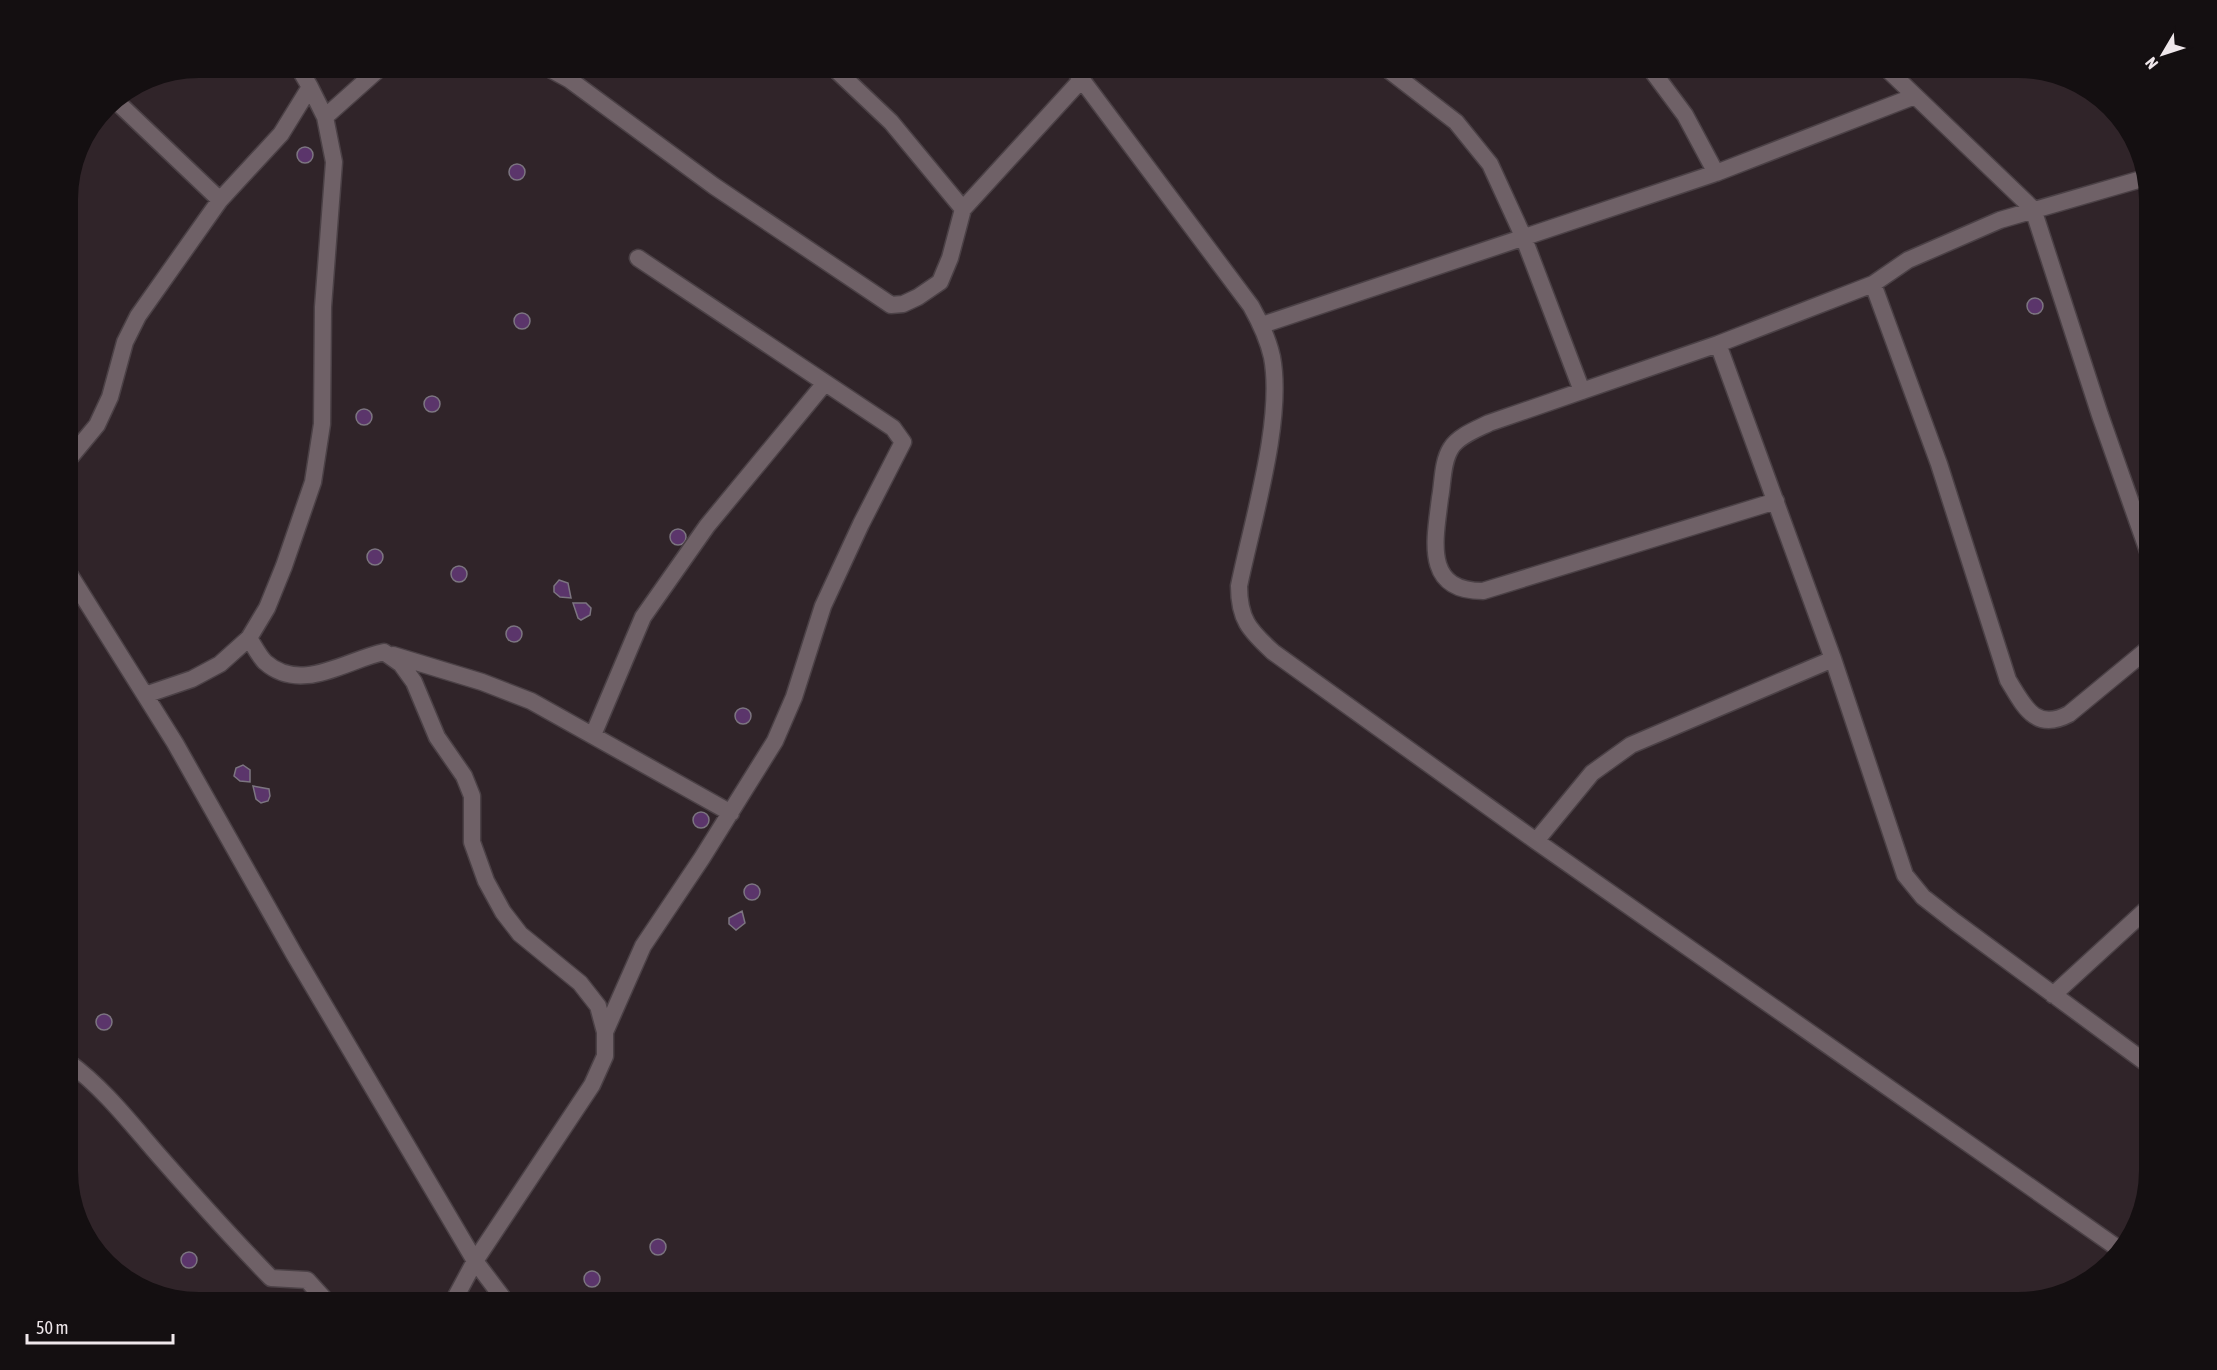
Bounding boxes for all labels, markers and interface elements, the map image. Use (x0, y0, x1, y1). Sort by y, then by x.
north arrow (2133, 24, 2193, 84)
text: N (2141, 54, 2161, 73)
scale bar (27, 1307, 172, 1345)
text: 50 m (36, 1317, 68, 1338)

